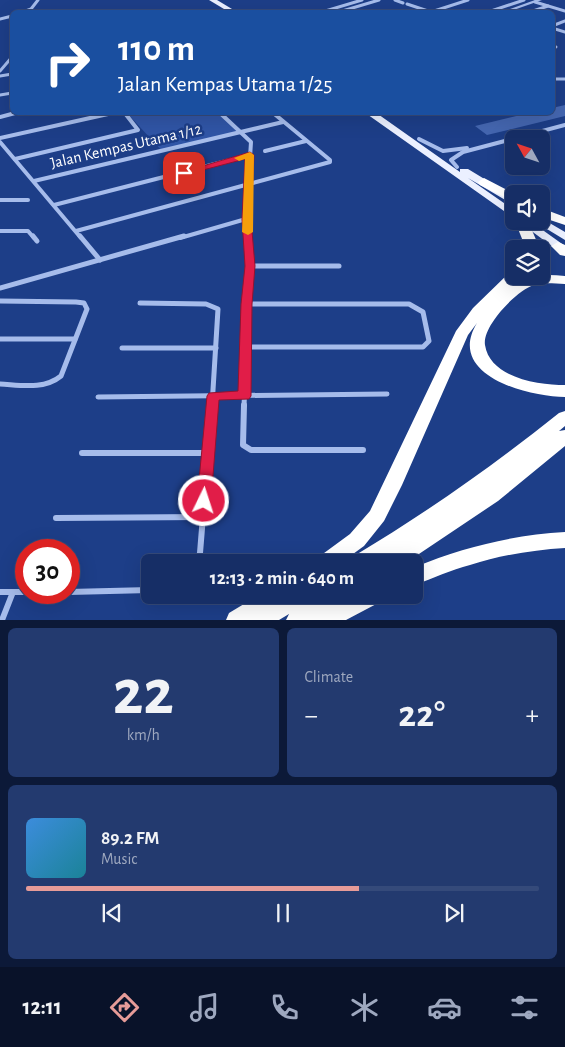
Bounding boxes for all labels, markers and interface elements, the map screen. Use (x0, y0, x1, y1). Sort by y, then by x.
icon: right (35, 30, 100, 95)
text: 110 m (118, 32, 195, 67)
text: Jalan Kempas Utama 1/25 (118, 73, 333, 95)
street label: Jalan Kempas Utama 1/12 (49, 121, 203, 171)
north arrow (505, 130, 550, 175)
map controls (505, 130, 550, 285)
pin (163, 152, 205, 194)
icon: arrive (170, 159, 198, 187)
button: sound (505, 185, 550, 230)
button: layers (505, 240, 550, 285)
position arrow (177, 474, 229, 526)
speed limit sign: 30 (15, 539, 80, 604)
text: 12:13 · 2 min · 640 m (210, 569, 354, 588)
text: 22 (113, 661, 174, 726)
text: Climate (305, 669, 353, 685)
text: 22° (398, 696, 445, 734)
text: − (305, 702, 318, 730)
text: + (526, 702, 539, 730)
text: km/h (127, 727, 160, 743)
text: 89.2 FM (101, 829, 159, 848)
text: Music (101, 851, 137, 867)
icon: previous (98, 899, 126, 927)
icon: pause (269, 899, 297, 927)
icon: next (440, 899, 468, 927)
icon: directions (107, 990, 142, 1025)
icon: music (187, 990, 222, 1025)
icon: phone (267, 990, 302, 1025)
icon: climate (347, 990, 382, 1025)
icon: car (427, 990, 462, 1025)
icon: filters (507, 990, 542, 1025)
text: 12:11 (23, 996, 62, 1018)

